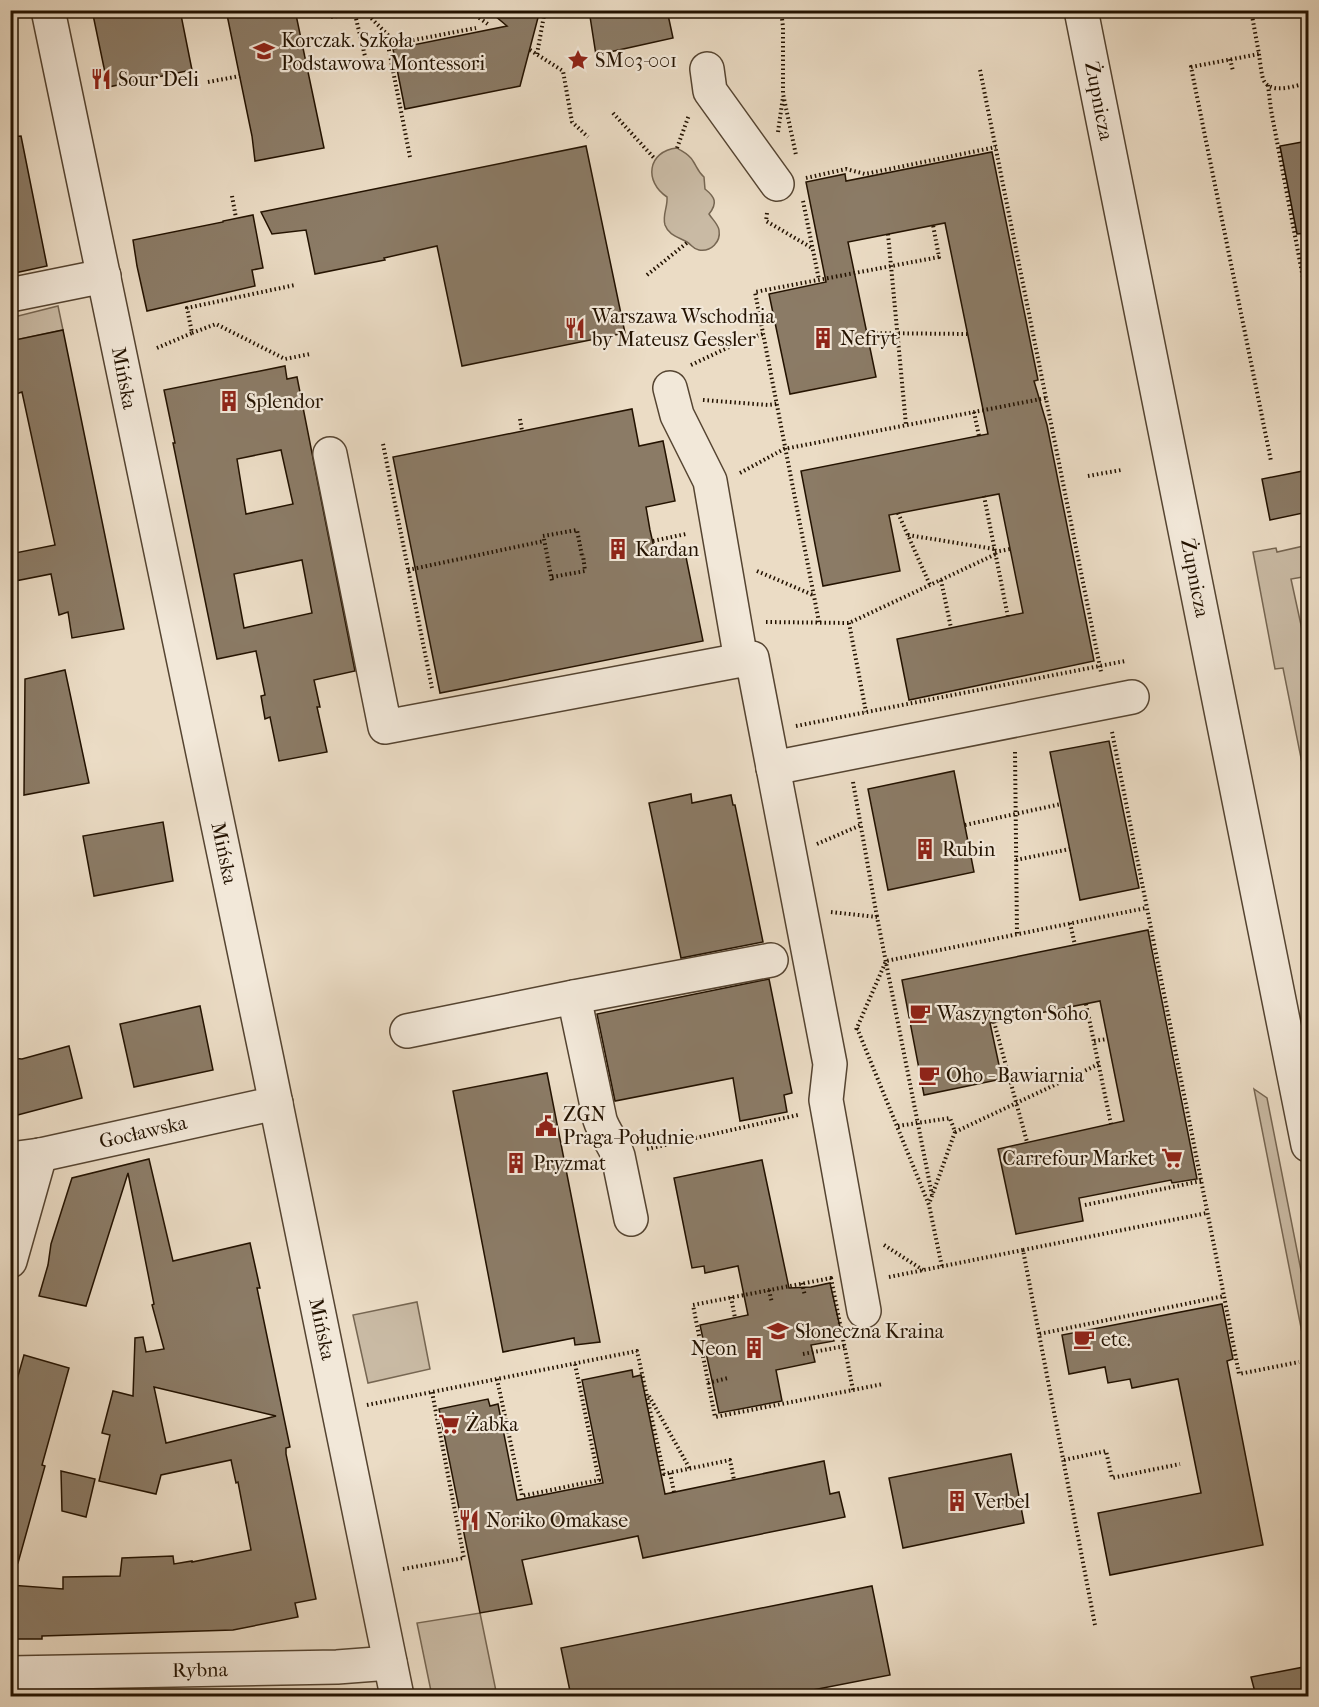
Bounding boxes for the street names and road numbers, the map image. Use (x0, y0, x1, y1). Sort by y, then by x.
street label: Żupnicza (1080, 59, 1119, 143)
street label: Mińska (107, 345, 141, 412)
street label: Żupnicza (1176, 536, 1215, 620)
street label: Mińska (206, 820, 242, 887)
street label: Gocławska (97, 1111, 190, 1153)
street label: Mińska (304, 1296, 340, 1363)
street label: Rybna (172, 1658, 229, 1682)

